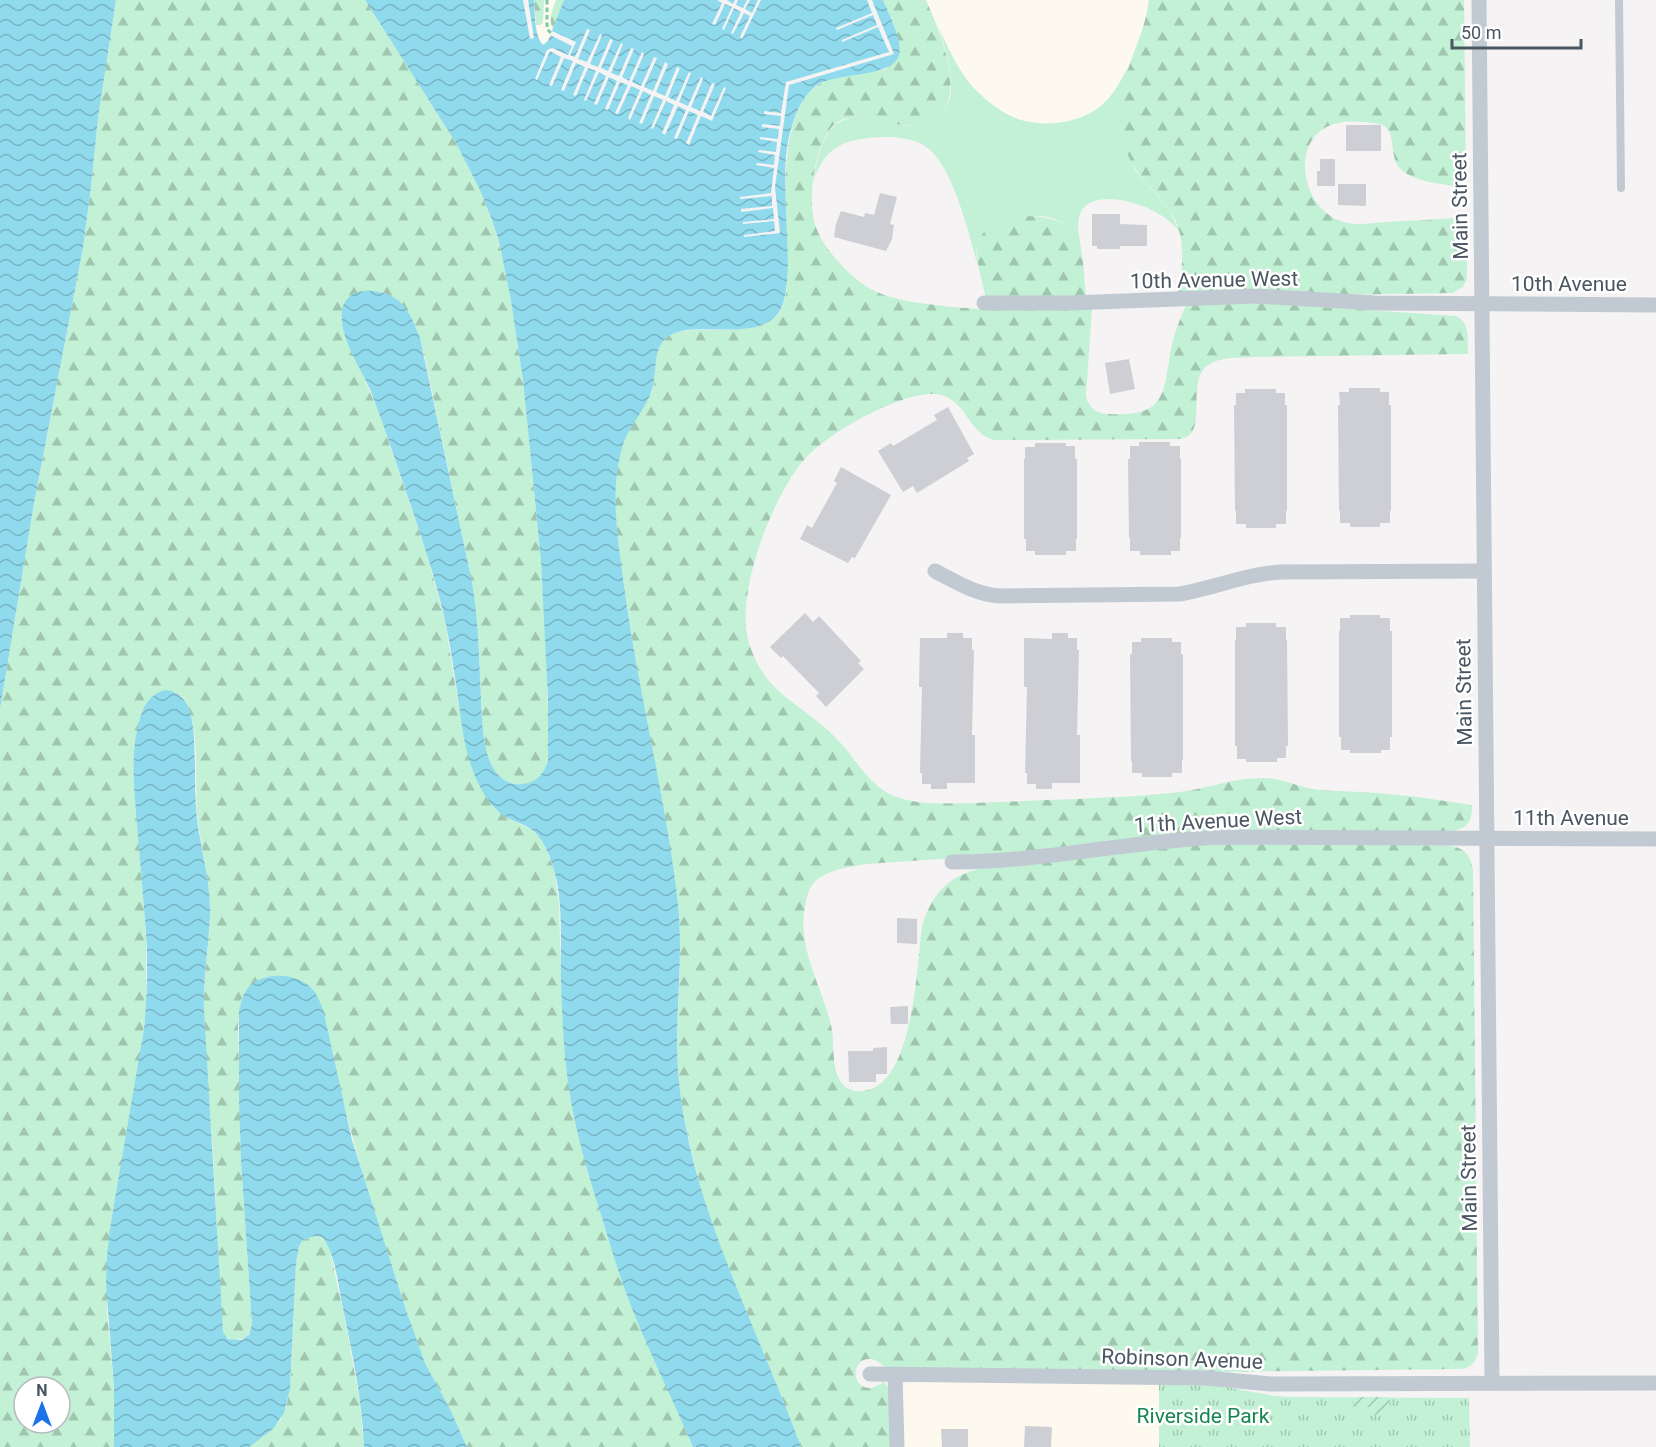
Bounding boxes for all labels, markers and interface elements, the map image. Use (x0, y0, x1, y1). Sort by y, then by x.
scale bar (1452, 12, 1581, 50)
text: 50 m (1461, 22, 1501, 43)
street label: Main Street (1447, 152, 1473, 260)
street label: 10th Avenue West (1130, 267, 1298, 293)
street label: 10th Avenue (1511, 272, 1627, 296)
street label: Main Street (1451, 638, 1477, 746)
street label: 11th Avenue West (1133, 805, 1303, 837)
street label: 11th Avenue (1513, 806, 1629, 830)
street label: Main Street (1456, 1124, 1482, 1232)
street label: Robinson Avenue (1101, 1344, 1263, 1374)
north arrow (12, 1375, 72, 1435)
text: N (36, 1381, 48, 1400)
park label: Riverside Park (1137, 1404, 1270, 1428)

